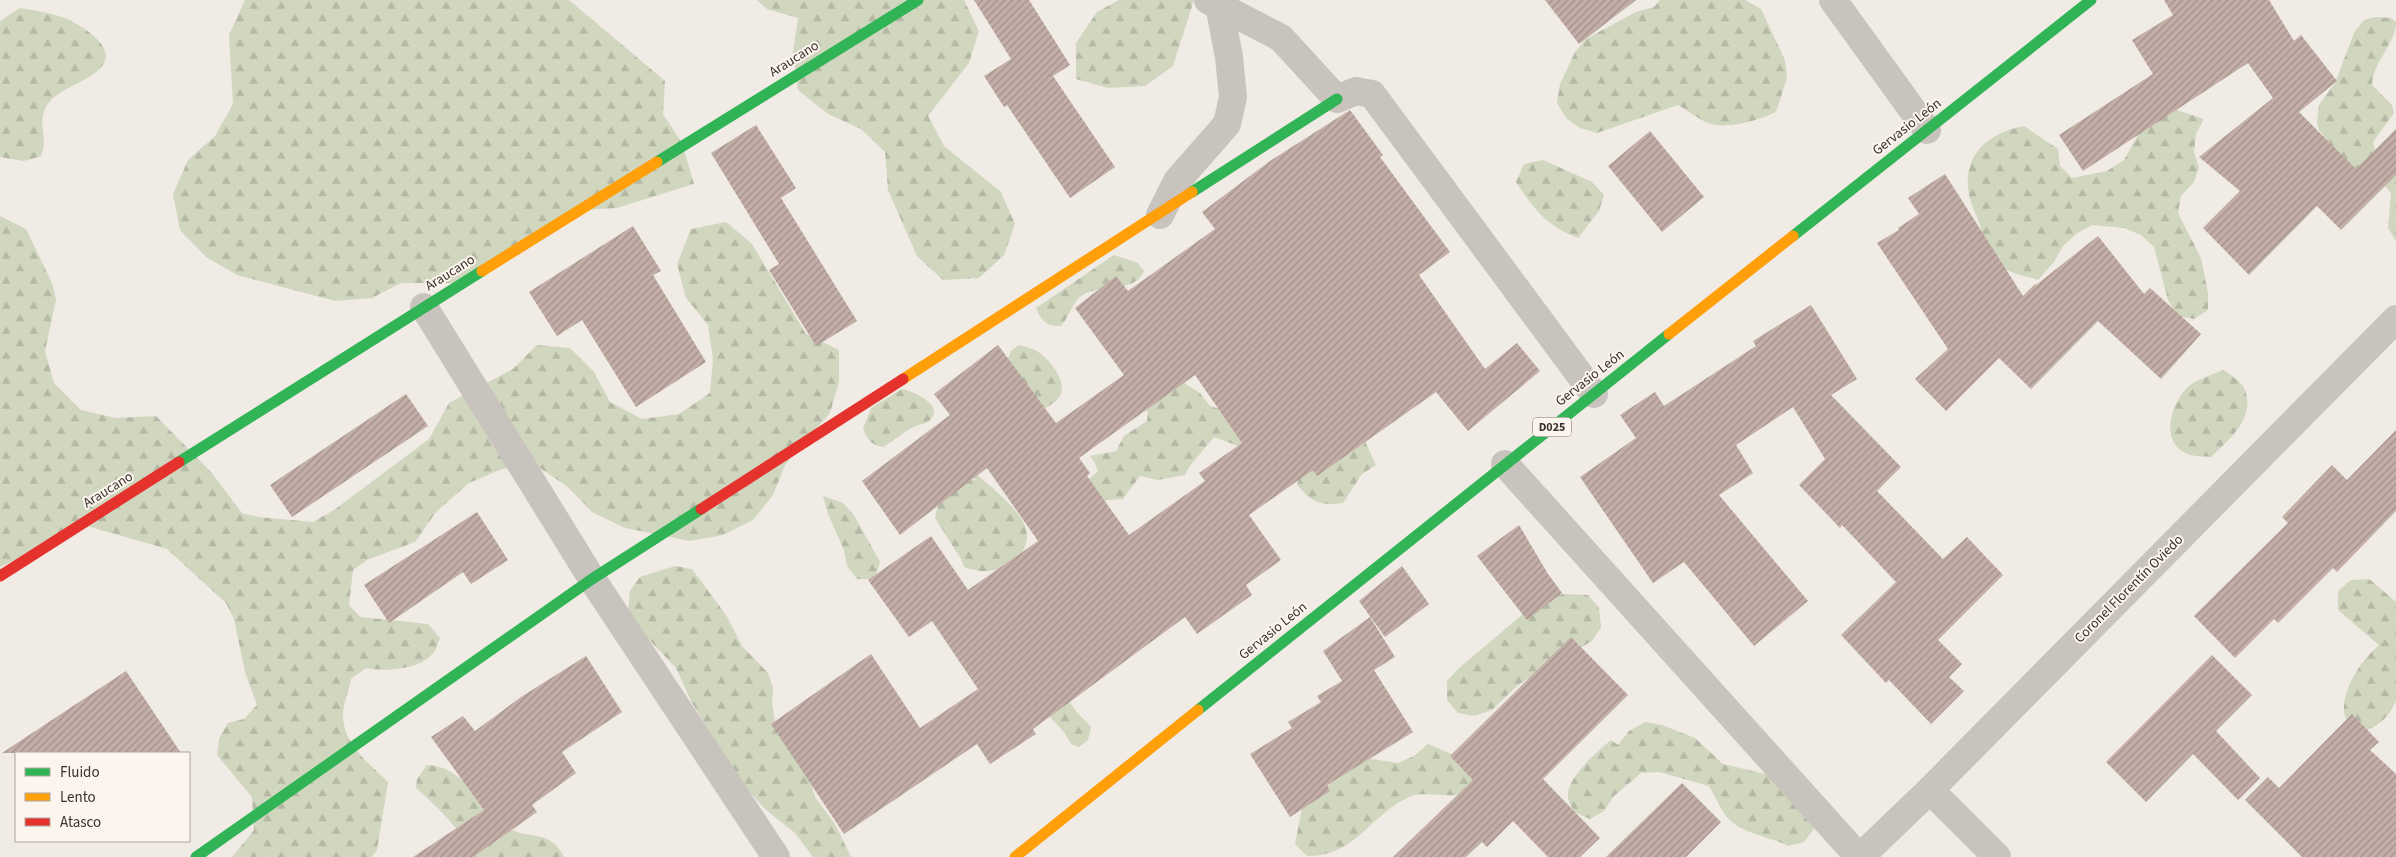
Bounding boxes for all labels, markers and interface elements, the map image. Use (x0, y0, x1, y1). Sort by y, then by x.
street label: Araucano (765, 36, 823, 82)
street label: Gervasio León (1868, 94, 1946, 160)
street label: Araucano (421, 250, 479, 296)
street label: Gervasio León (1551, 345, 1629, 411)
road number: D025 (1533, 418, 1571, 437)
street label: Araucano (79, 467, 137, 513)
street label: Coronel Florentín Oviedo (2070, 530, 2188, 648)
street label: Gervasio León (1235, 597, 1311, 665)
legend (15, 752, 190, 842)
text: Fluido (60, 762, 100, 783)
text: Lento (60, 787, 96, 808)
text: Atasco (60, 812, 101, 833)

